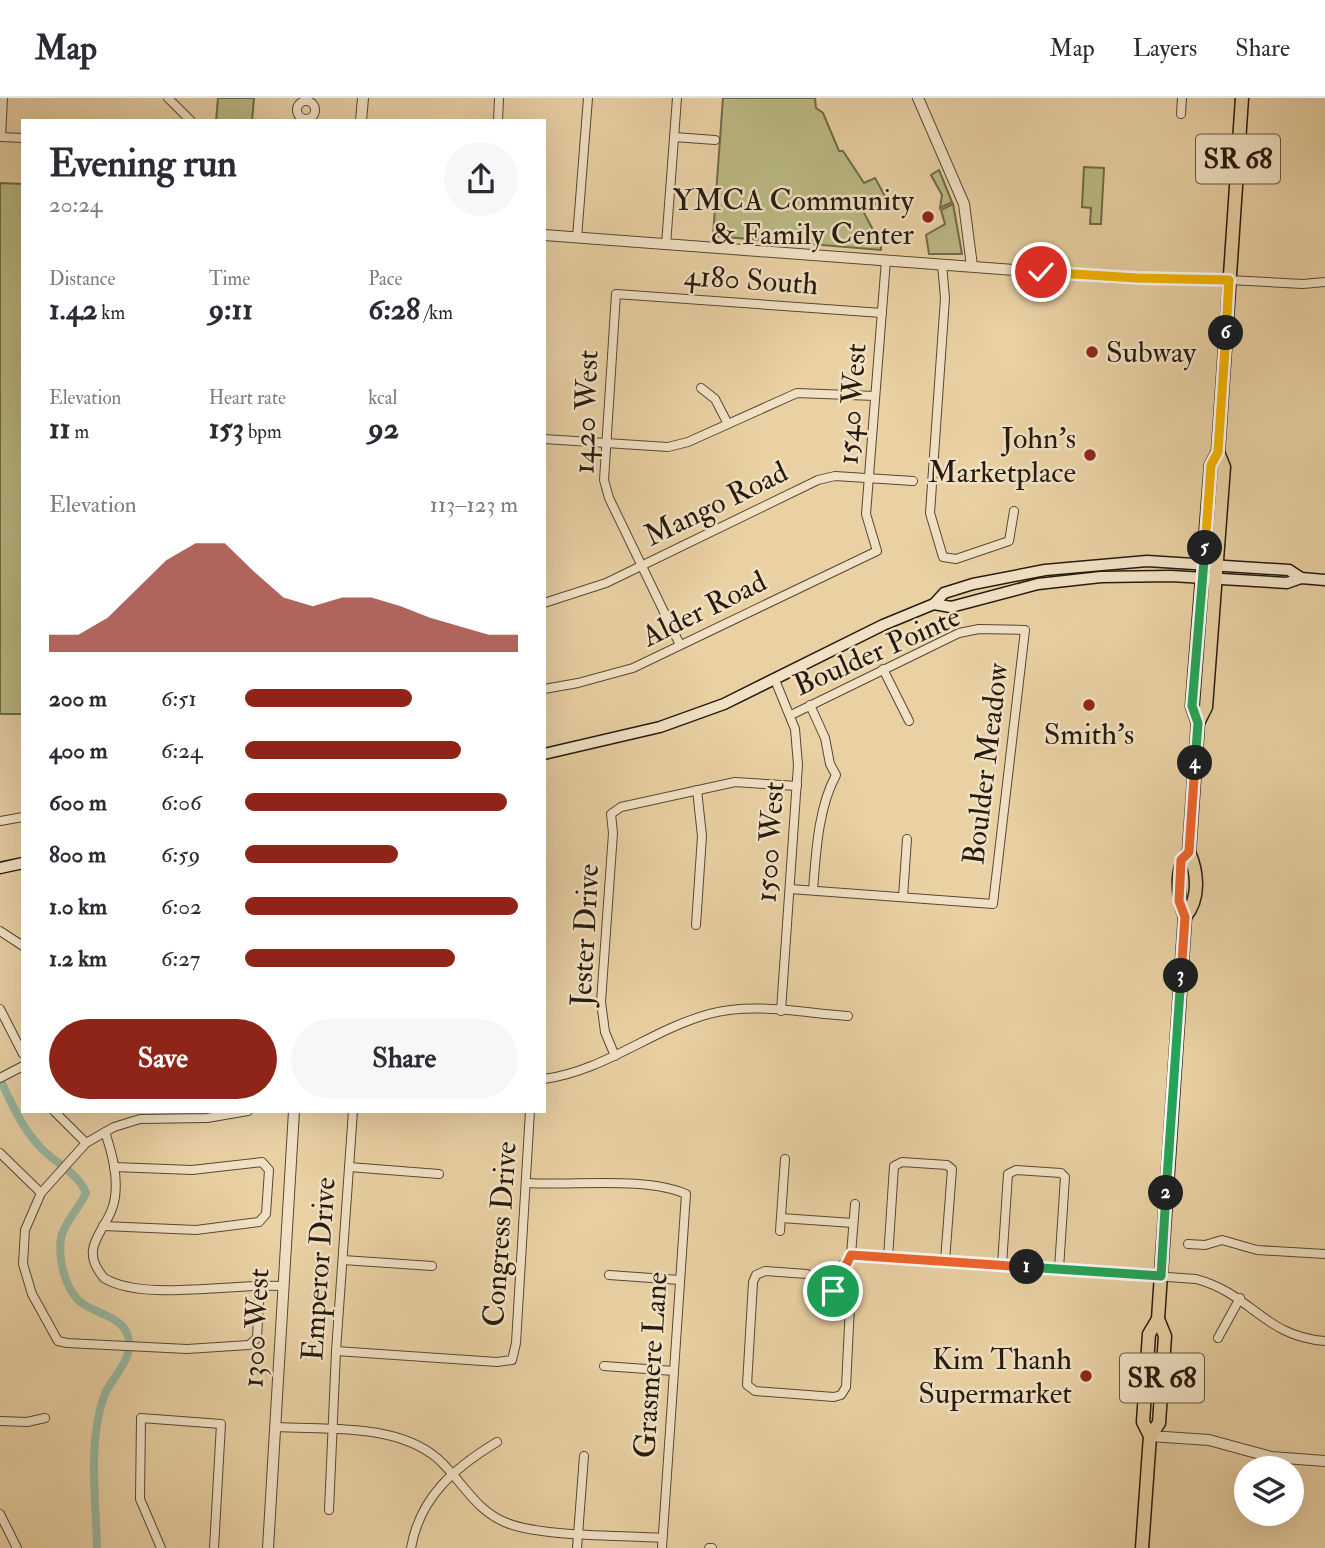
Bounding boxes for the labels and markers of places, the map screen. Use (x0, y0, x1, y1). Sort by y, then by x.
place label: YMCA Community & Family Center (673, 182, 915, 253)
marker: YMCA Community & Family Center (920, 209, 936, 225)
pin (1011, 242, 1071, 302)
pin: 6 (1208, 316, 1244, 350)
place label: Subway (1106, 334, 1197, 371)
marker: Subway (1084, 344, 1100, 360)
place label: John's Marketplace (928, 420, 1076, 491)
marker: John's Marketplace (1082, 447, 1098, 463)
pin: 5 (1188, 531, 1222, 566)
marker: Smith's (1081, 697, 1097, 713)
place label: Smith's (1044, 716, 1134, 753)
pin: 4 (1178, 746, 1212, 780)
pin: 3 (1164, 958, 1198, 994)
pin: 2 (1148, 1176, 1184, 1210)
pin: 1 (1010, 1250, 1044, 1284)
pin (803, 1261, 863, 1321)
place label: Kim Thanh Supermarket (918, 1341, 1072, 1412)
marker: Kim Thanh Supermarket (1078, 1368, 1094, 1384)

